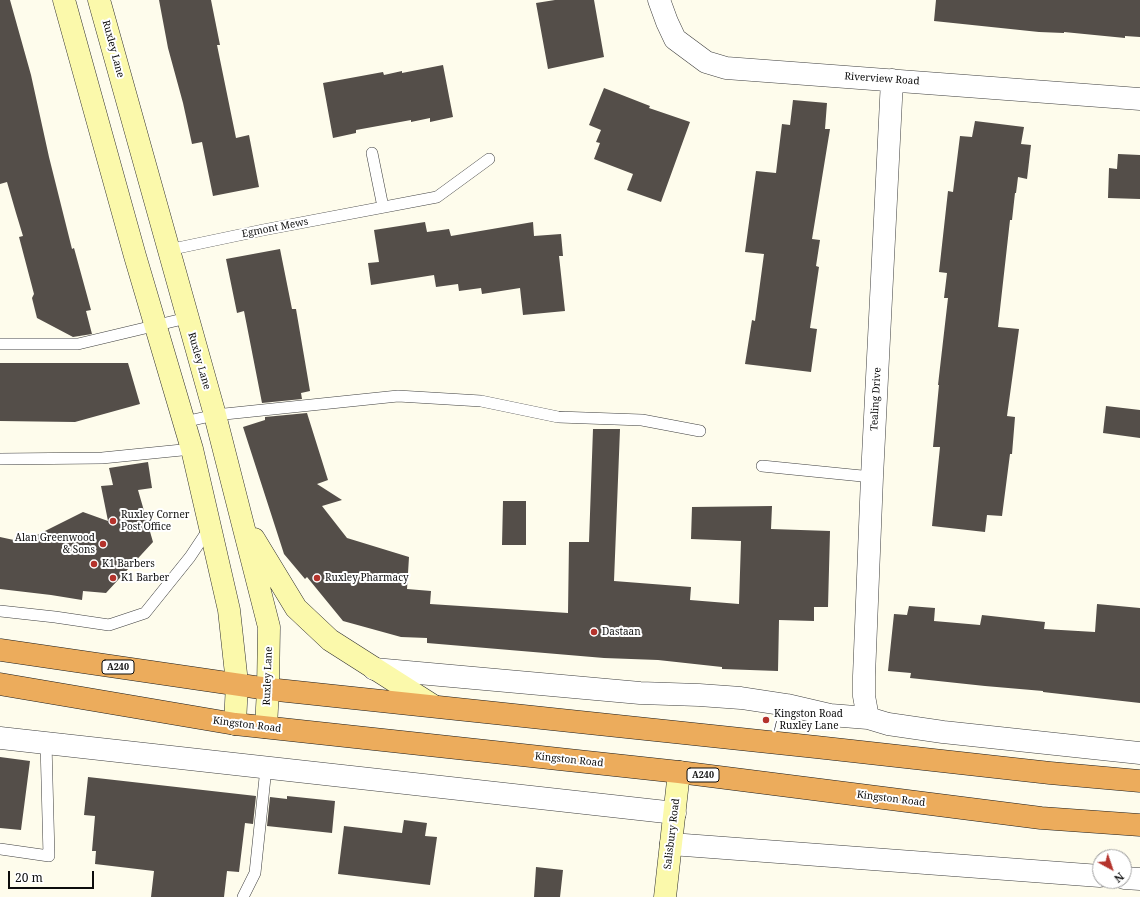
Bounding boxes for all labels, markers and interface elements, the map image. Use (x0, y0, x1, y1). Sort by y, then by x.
street label: Ruxley Lane (100, 19, 126, 79)
street label: Riverview Road (844, 70, 920, 88)
street label: Egmont Mews (241, 216, 309, 240)
street label: Ruxley Lane (185, 331, 213, 391)
street label: Tealing Drive (868, 367, 884, 431)
place label: Ruxley Corner Post Office (121, 509, 190, 532)
marker: Ruxley Corner Post Office (108, 516, 118, 526)
place label: Alan Greenwood & Sons (15, 532, 95, 556)
marker: Alan Greenwood & Sons (98, 539, 108, 549)
place label: K1 Barbers (102, 558, 155, 570)
marker: K1 Barbers (89, 559, 99, 569)
place label: K1 Barber (121, 572, 169, 584)
place label: Ruxley Pharmacy (325, 572, 409, 584)
marker: K1 Barber (108, 573, 118, 583)
marker: Ruxley Pharmacy (312, 573, 322, 583)
place label: Dastaan (602, 626, 641, 638)
marker: Dastaan (589, 627, 599, 637)
street label: Ruxley Lane (261, 646, 275, 706)
road number: A240 (102, 660, 134, 674)
place label: Kingston Road / Ruxley Lane (774, 708, 843, 732)
street label: Kingston Road (212, 715, 282, 735)
marker: Kingston Road / Ruxley Lane (761, 715, 771, 725)
street label: Kingston Road (534, 750, 604, 770)
road number: A240 (687, 768, 719, 782)
street label: Kingston Road (856, 789, 926, 809)
street label: Salisbury Road (662, 798, 682, 870)
north arrow (1092, 849, 1132, 889)
scale bar (10, 863, 96, 889)
text: 20 m (15, 869, 43, 886)
text: N (1111, 869, 1128, 886)

